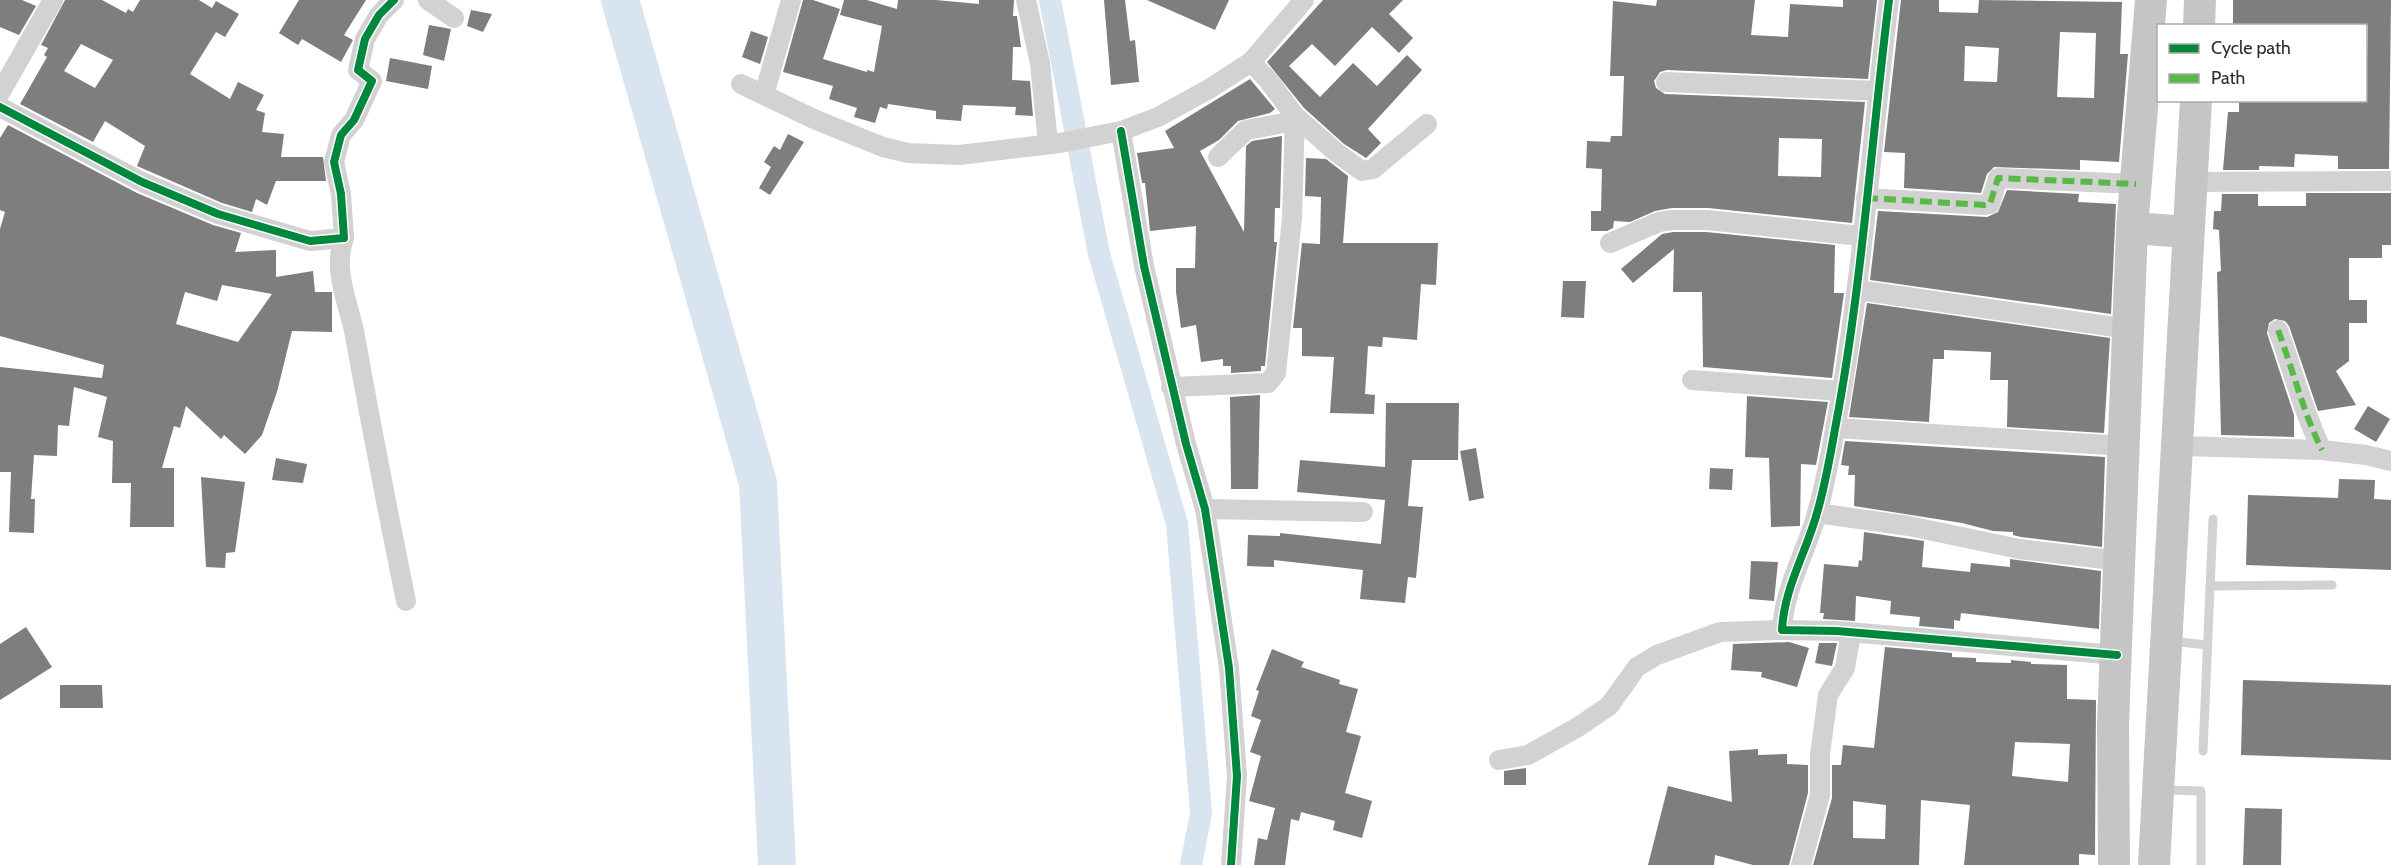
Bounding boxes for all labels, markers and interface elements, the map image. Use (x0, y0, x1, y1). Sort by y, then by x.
legend (2157, 24, 2367, 102)
text: Cycle path (2211, 37, 2291, 59)
text: Path (2211, 67, 2245, 89)

